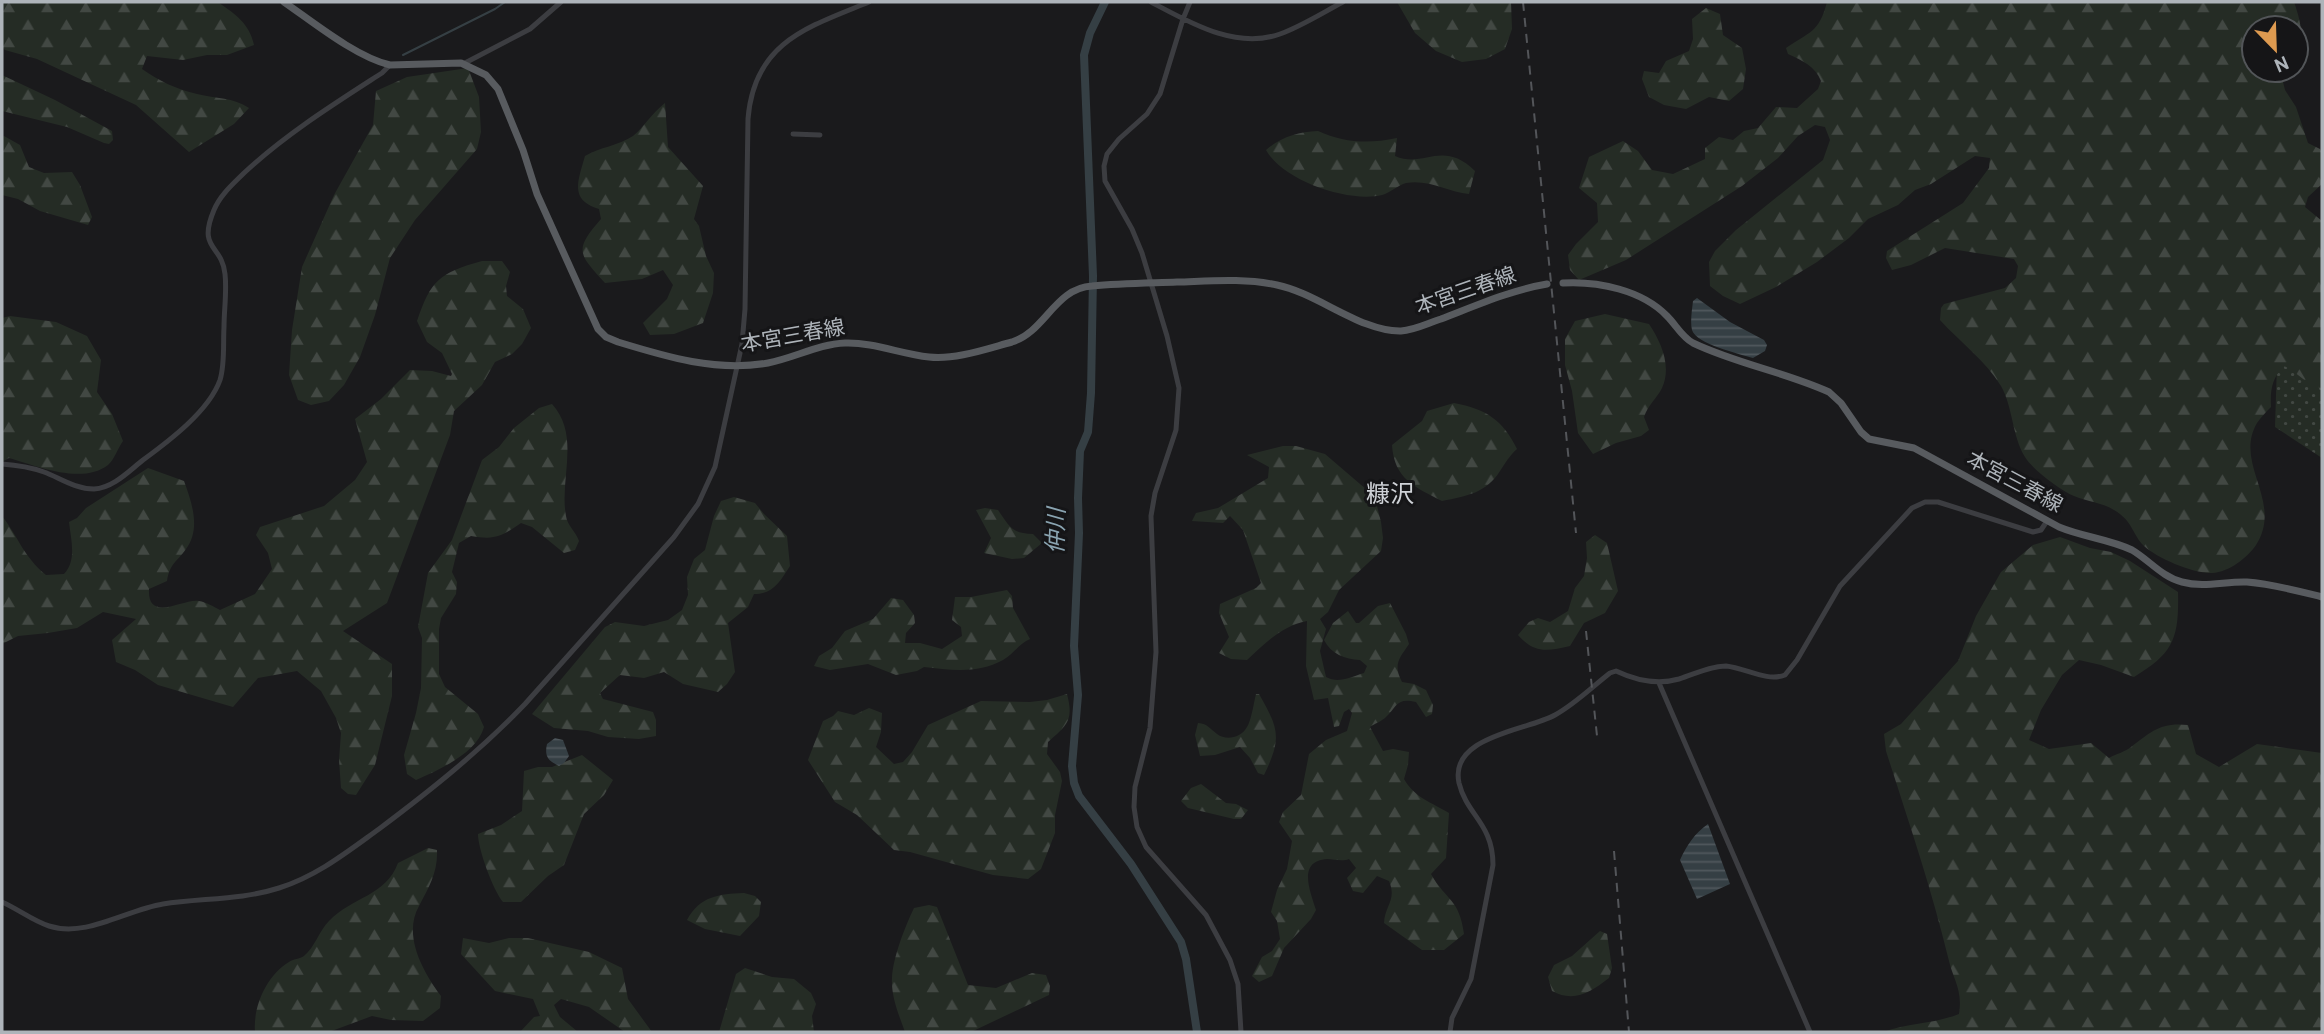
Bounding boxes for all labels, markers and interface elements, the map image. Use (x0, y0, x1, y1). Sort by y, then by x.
north arrow (2240, 14, 2310, 84)
text: N (2270, 49, 2292, 77)
street label: 本宮三春線 (1412, 262, 1520, 322)
street label: 本宮三春線 (739, 315, 847, 359)
street label: 本宮三春線 (1961, 446, 2067, 520)
district label: 糠沢 (1366, 481, 1414, 511)
water label: 仲川 (1043, 505, 1073, 554)

